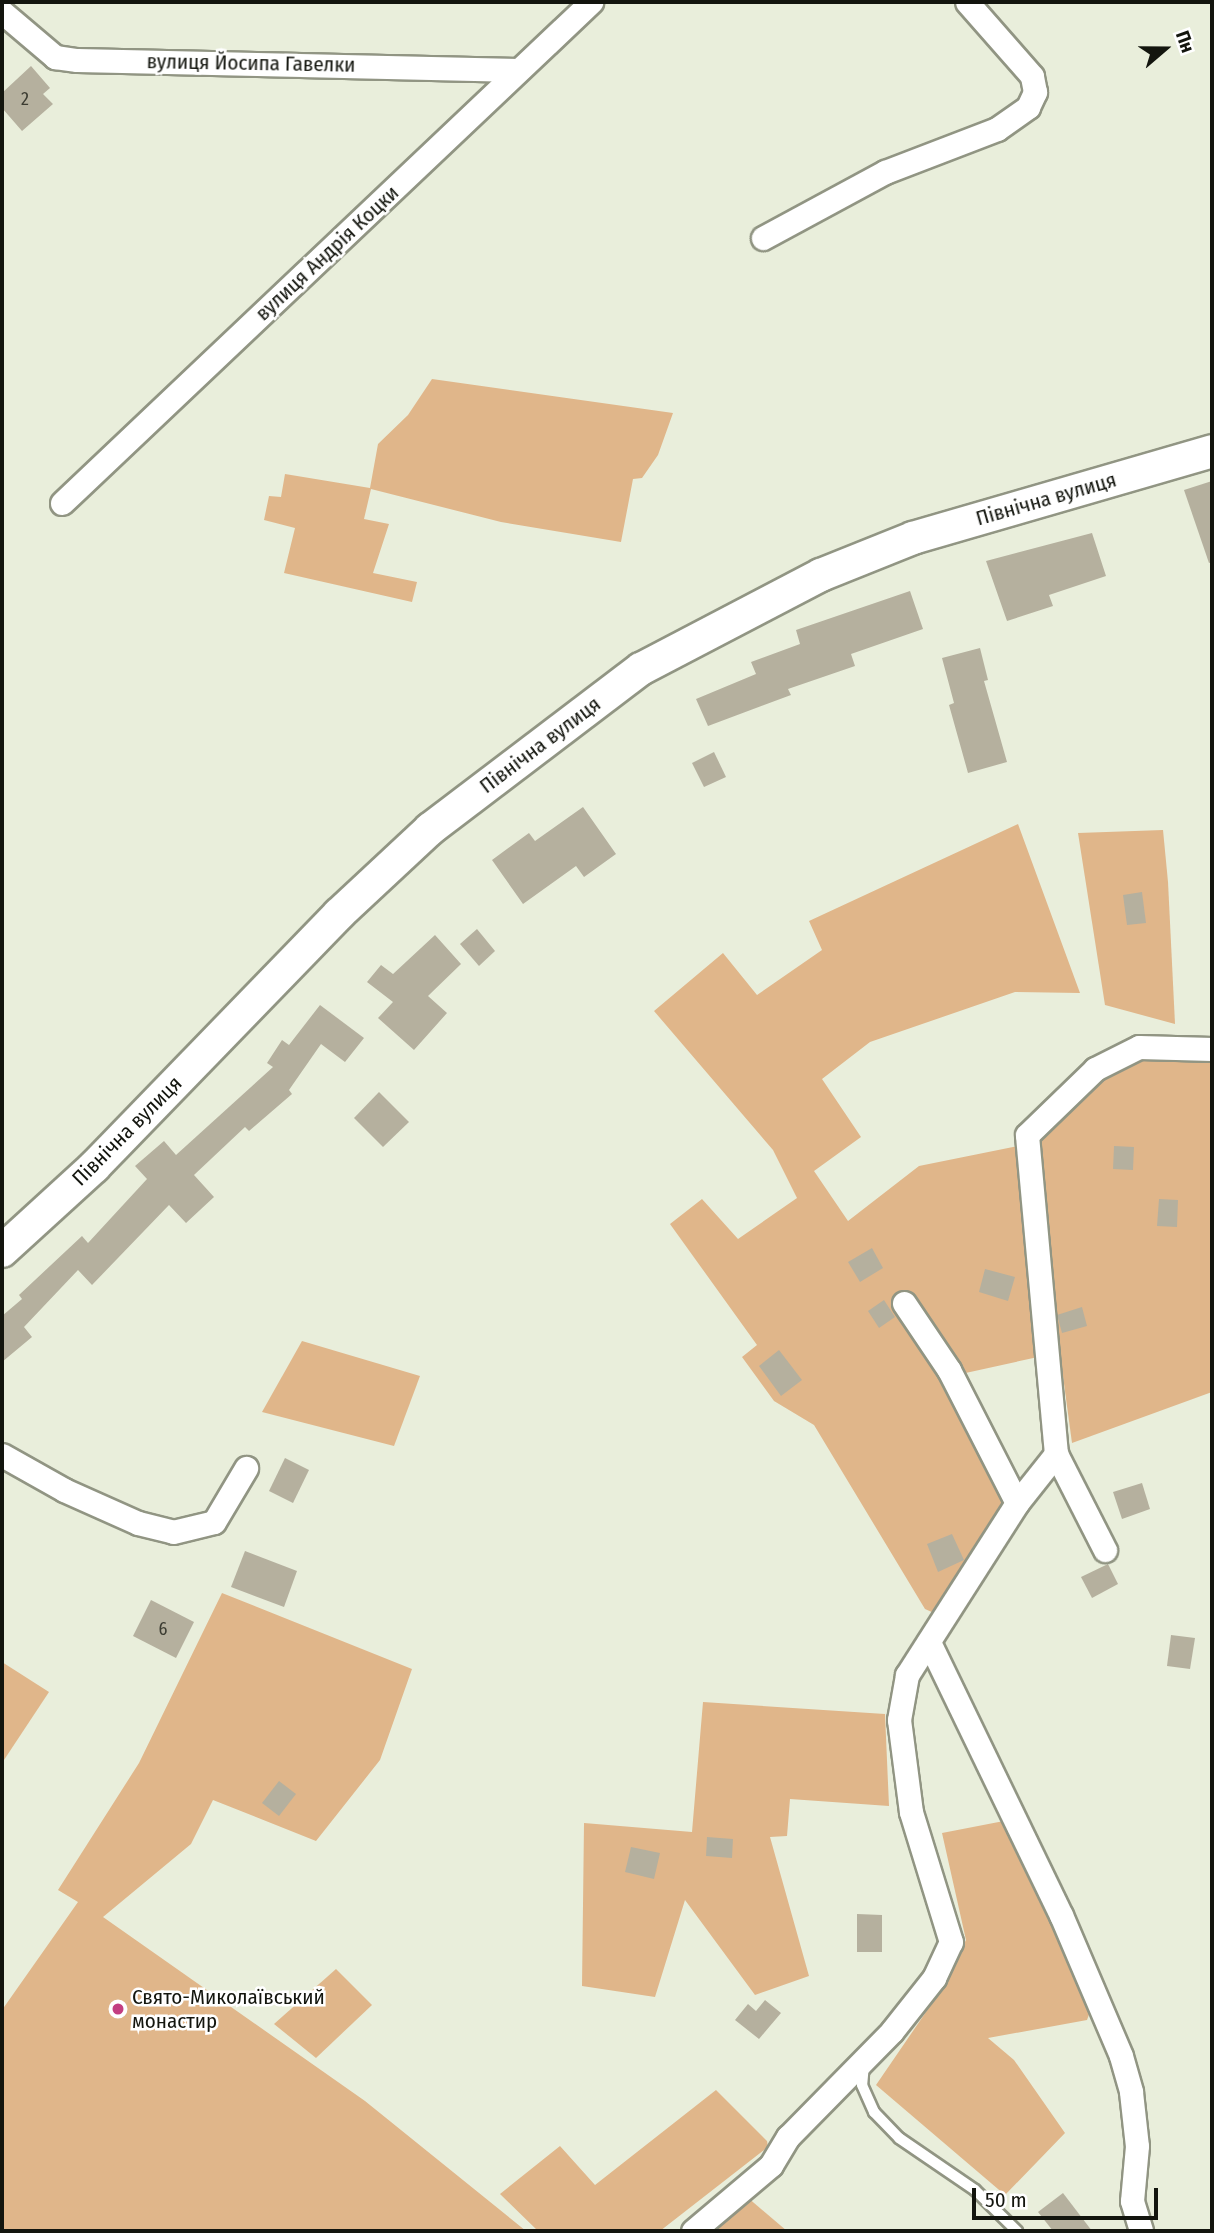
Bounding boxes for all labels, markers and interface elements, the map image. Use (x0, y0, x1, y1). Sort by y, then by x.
north arrow (1130, 14, 1200, 84)
text: Пн (1171, 28, 1200, 56)
street label: вулиця Йосипа Гавелки (146, 49, 356, 77)
house number: 2 (21, 88, 29, 110)
street label: вулиця Андрія Коцки (250, 180, 404, 326)
street label: Північна вулиця (973, 467, 1119, 531)
street label: Північна вулиця (475, 691, 605, 799)
street label: Північна вулиця (67, 1071, 187, 1191)
house number: 6 (159, 1618, 167, 1640)
place label: Свято-Миколаївський монастир (132, 1984, 325, 2034)
marker: Свято-Миколаївський монастир (110, 2001, 126, 2017)
scale bar (976, 2174, 1162, 2218)
text: 50 m (985, 2187, 1027, 2213)

